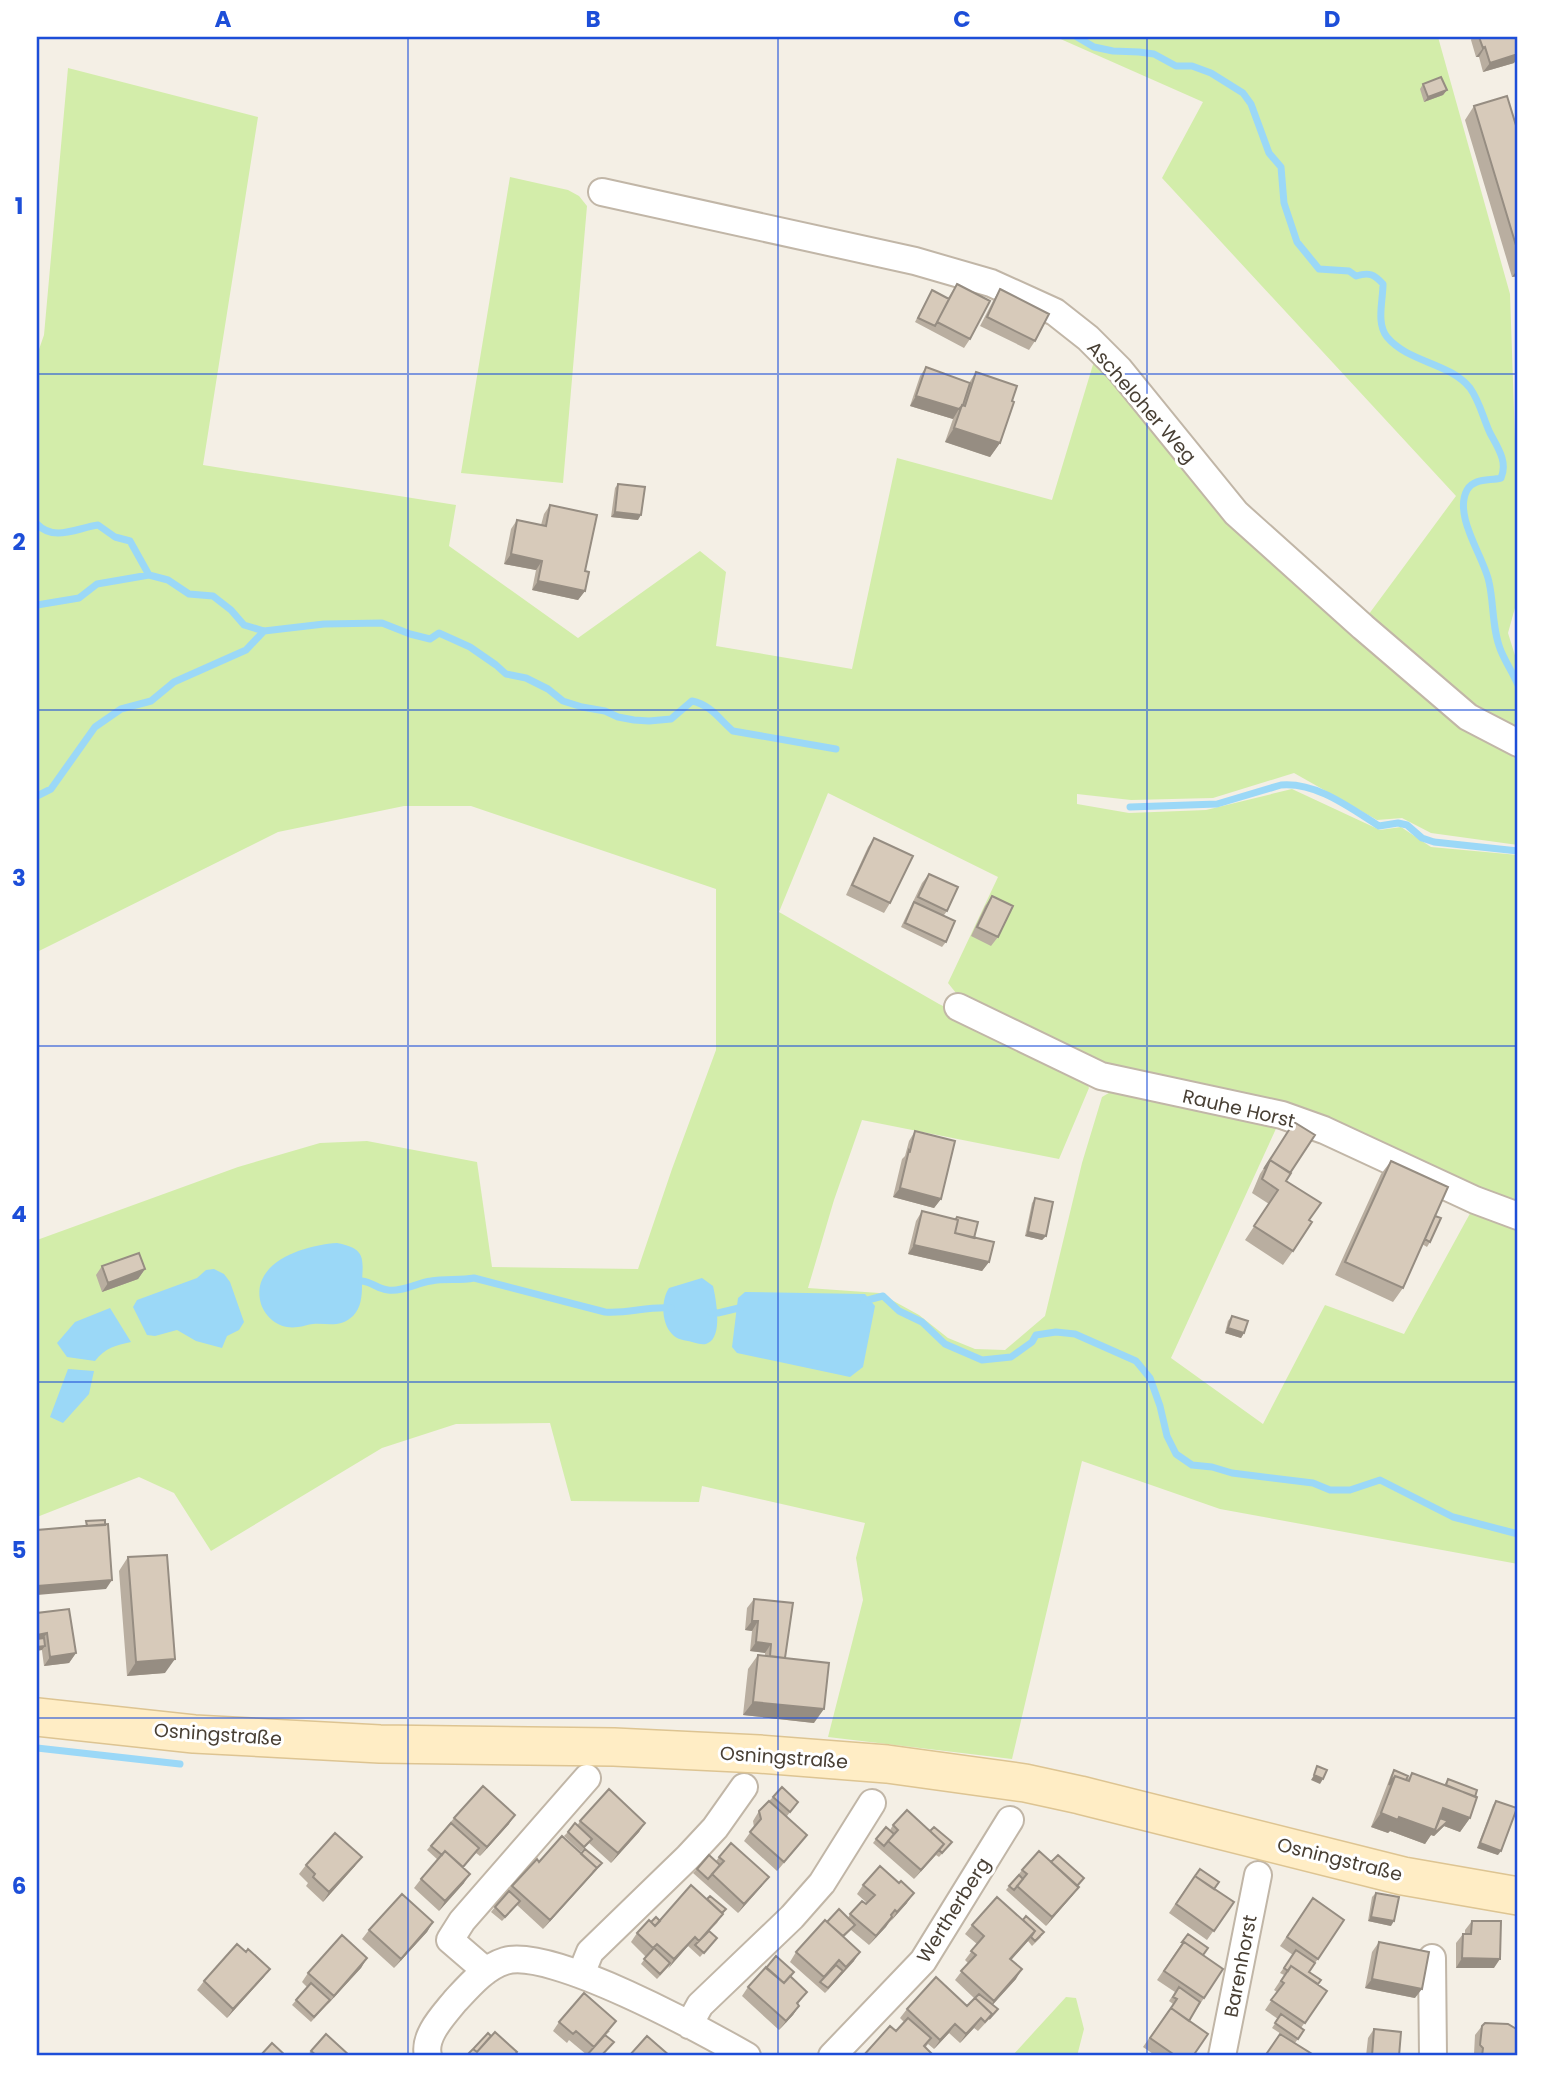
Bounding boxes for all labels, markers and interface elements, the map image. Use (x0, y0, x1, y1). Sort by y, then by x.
text: A (215, 3, 232, 35)
text: B (585, 3, 601, 35)
text: C (953, 3, 971, 35)
text: D (1324, 3, 1340, 35)
text: 1 (15, 190, 23, 222)
street label: Ascheloher Weg (1081, 335, 1202, 469)
text: 2 (12, 526, 26, 558)
text: 3 (12, 862, 26, 894)
street label: Rauhe Horst (1180, 1082, 1298, 1135)
text: 4 (11, 1198, 27, 1230)
text: 5 (12, 1534, 26, 1566)
street label: Osningstraße (153, 1717, 283, 1752)
street label: Osningstraße (719, 1740, 849, 1775)
street label: Osningstraße (1274, 1831, 1405, 1888)
street label: Wertherberg (910, 1852, 997, 1968)
text: 6 (12, 1870, 26, 1902)
street label: Barenhorst (1217, 1913, 1264, 2020)

